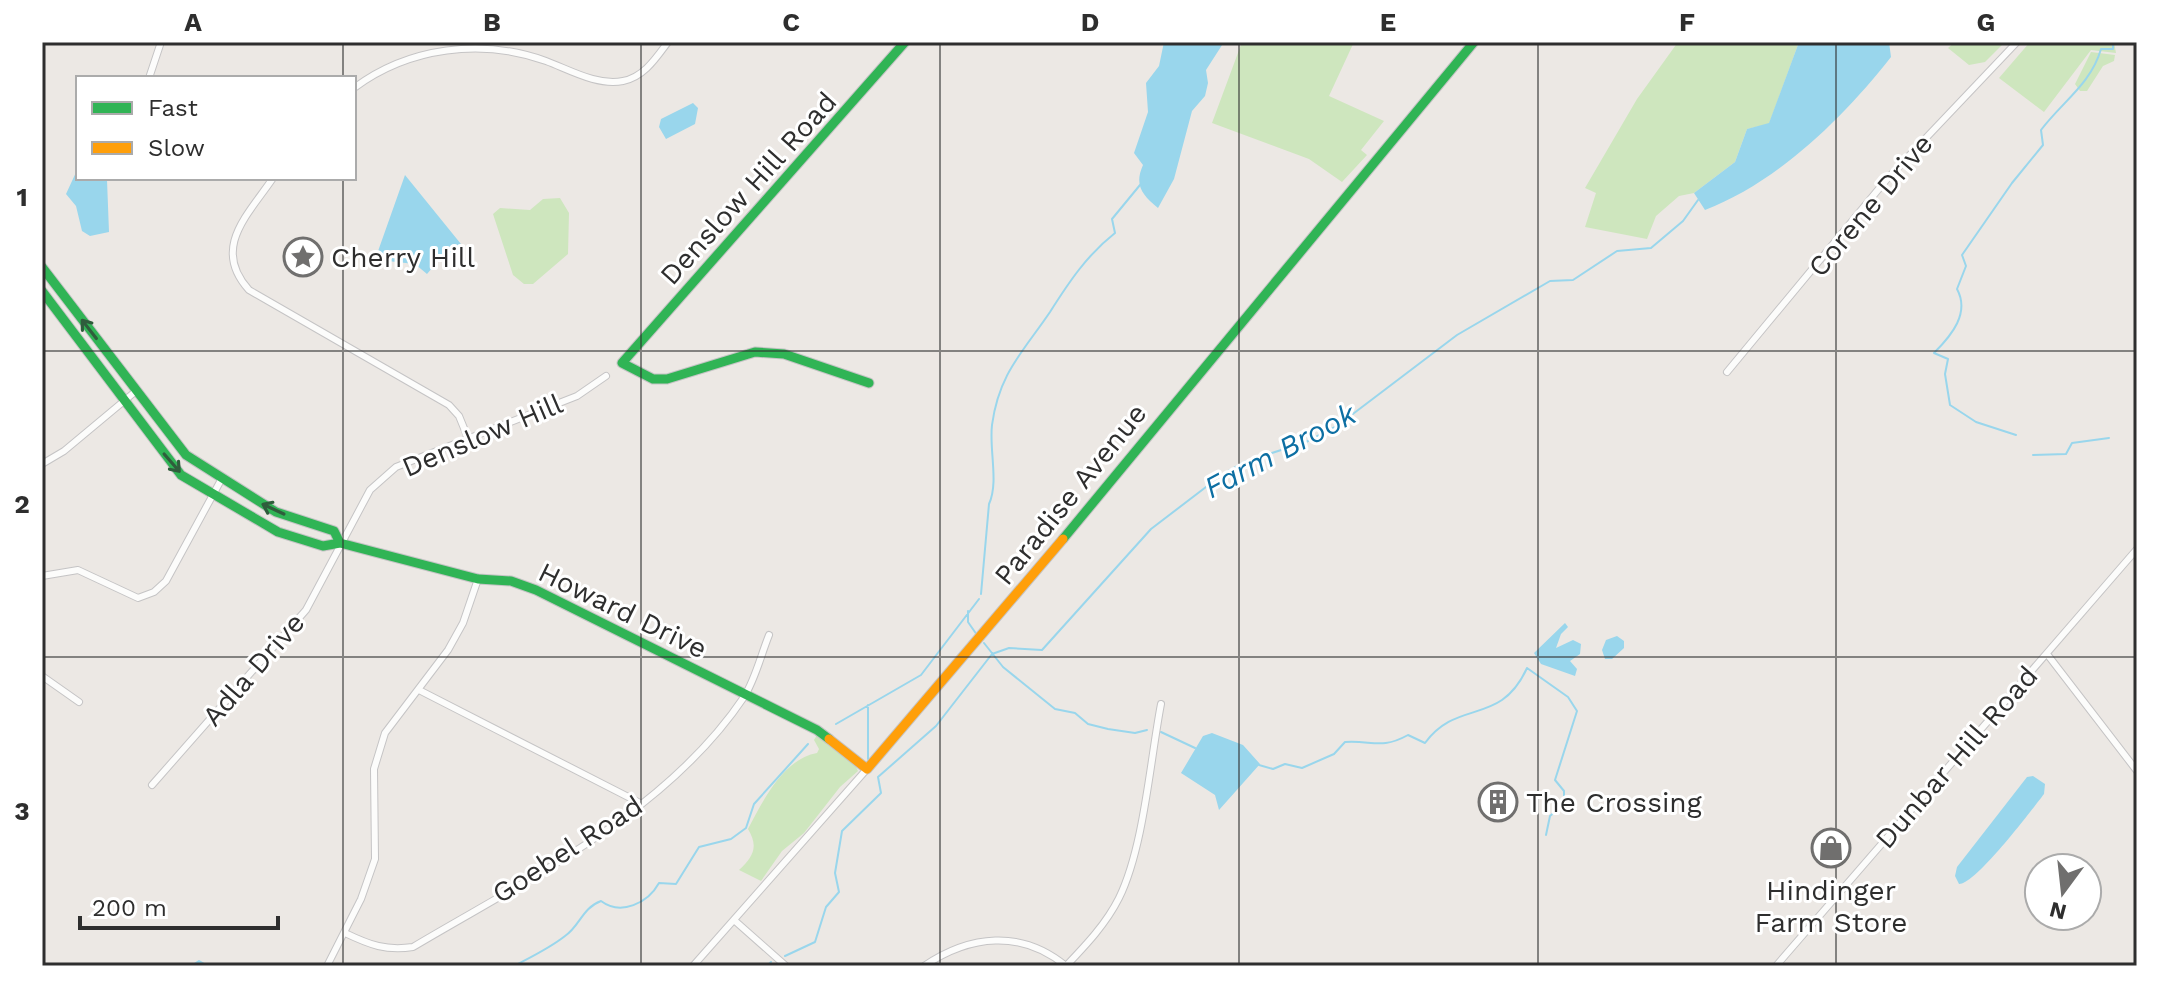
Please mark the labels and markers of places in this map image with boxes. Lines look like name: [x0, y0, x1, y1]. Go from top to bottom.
place icon: Cherry Hill: [282, 236, 324, 278]
place label: Cherry Hill: [331, 241, 475, 274]
building icon: The Crossing: [1477, 781, 1519, 823]
place label: The Crossing: [1526, 786, 1702, 819]
shop icon: Hindinger Farm Store: [1810, 827, 1852, 869]
place label: Hindinger Farm Store: [1755, 874, 1907, 939]

